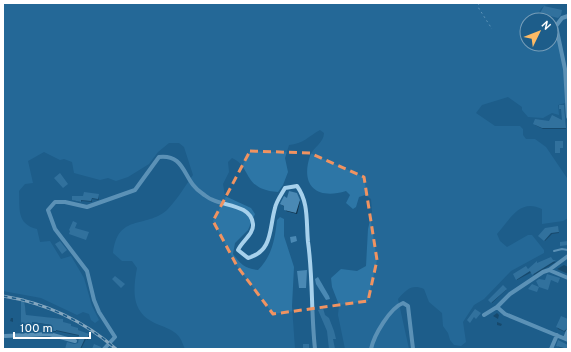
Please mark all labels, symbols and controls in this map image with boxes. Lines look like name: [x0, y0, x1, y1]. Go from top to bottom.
north arrow: [519, 12, 559, 52]
text: N: [538, 18, 553, 34]
scale bar: [14, 314, 90, 340]
text: 100 m: [20, 321, 53, 337]

